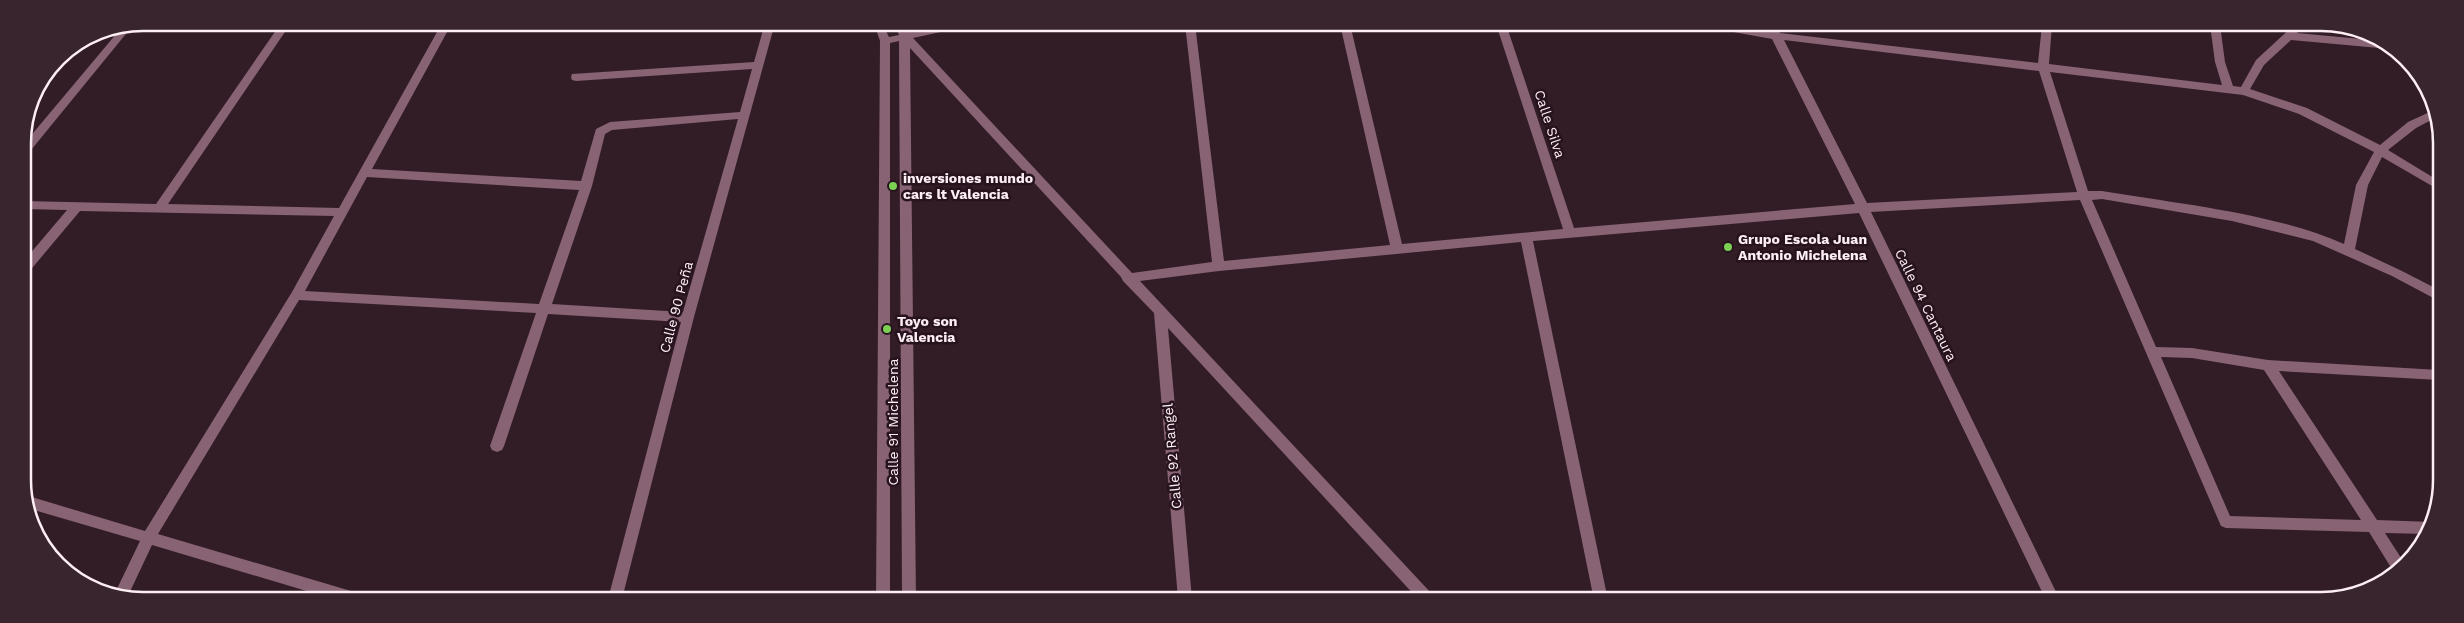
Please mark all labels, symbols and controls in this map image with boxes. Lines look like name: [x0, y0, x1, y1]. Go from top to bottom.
street label: Calle Silva: [1531, 88, 1569, 160]
place label: inversiones mundo cars lt Valencia: [903, 170, 1033, 202]
marker: inversiones mundo cars lt Valencia: [887, 180, 899, 192]
place label: Grupo Escola Juan Antonio Michelena: [1738, 231, 1868, 263]
marker: Grupo Escola Juan Antonio Michelena: [1722, 241, 1734, 253]
street label: Calle 94 Cantaura: [1892, 246, 1960, 364]
street label: Calle 90 Peña: [656, 259, 696, 355]
place label: Toyo son Valencia: [897, 313, 958, 345]
marker: Toyo son Valencia: [881, 323, 893, 335]
street label: Calle 91 Michelena: [885, 358, 901, 486]
street label: Calle 92 Rangel: [1159, 402, 1185, 510]

